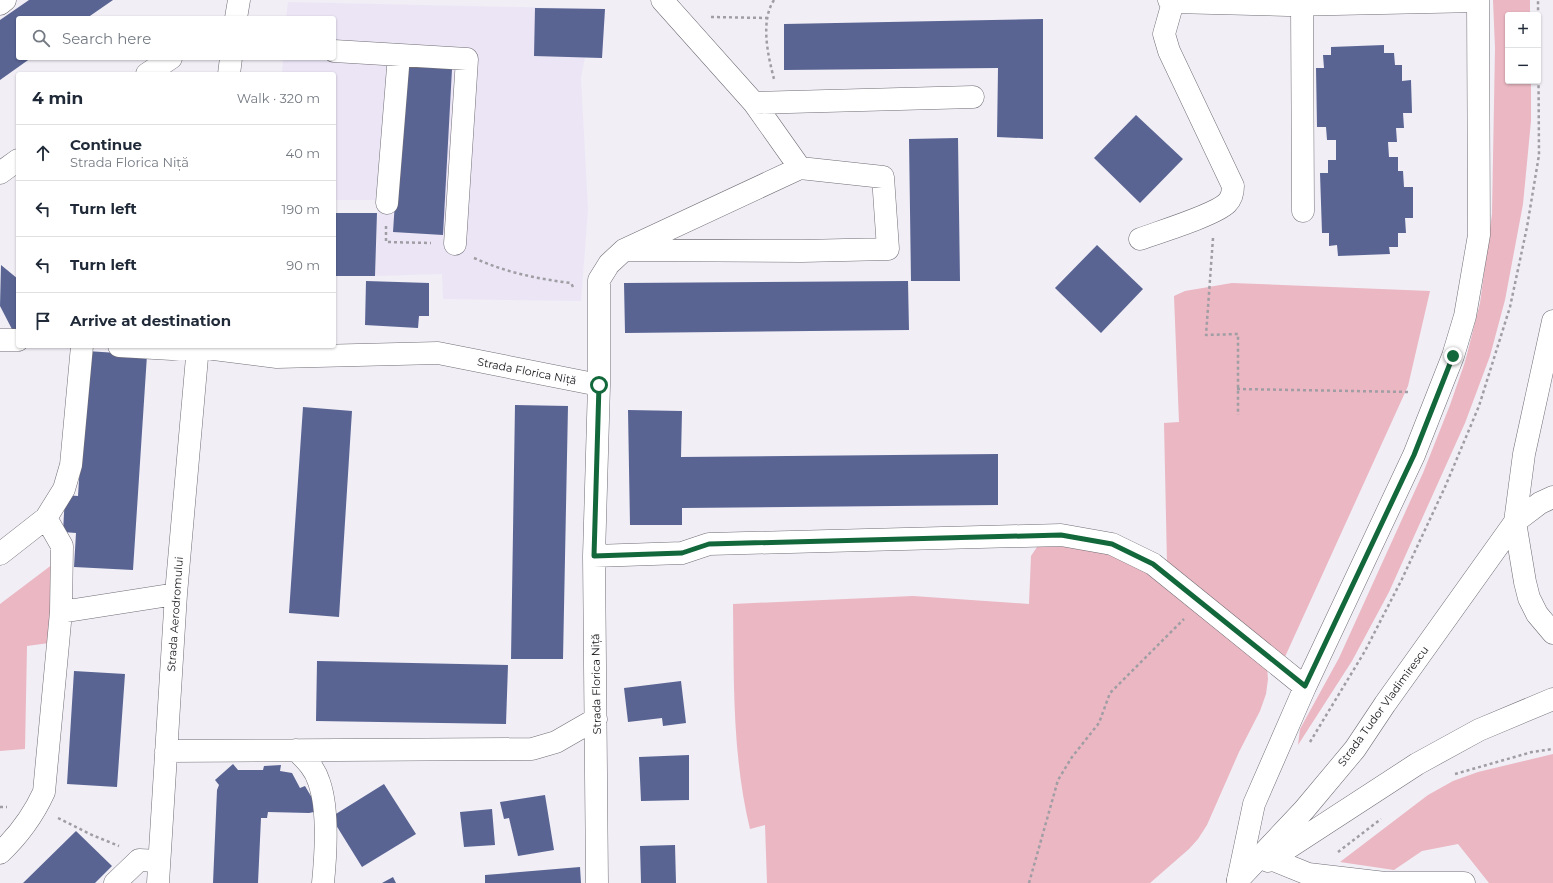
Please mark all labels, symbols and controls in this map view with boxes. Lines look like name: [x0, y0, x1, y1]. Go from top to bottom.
map controls: [1505, 12, 1541, 84]
button: +: [1505, 12, 1541, 48]
search box: [16, 16, 336, 60]
icon: search: [30, 27, 52, 49]
text: Search here: [62, 29, 151, 48]
button: −: [1505, 48, 1541, 84]
text: 4 min: [32, 88, 83, 108]
text: Walk · 320 m: [237, 90, 320, 106]
text: Continue: [70, 135, 142, 154]
icon: ahead: [32, 142, 54, 164]
text: 40 m: [286, 145, 320, 161]
text: Strada Florica Niță: [70, 154, 189, 170]
icon: left: [32, 198, 54, 220]
text: Turn left: [70, 199, 137, 218]
text: 190 m: [282, 201, 320, 217]
icon: left: [32, 254, 54, 276]
text: Turn left: [70, 255, 137, 274]
text: 90 m: [286, 257, 320, 273]
icon: arrive: [32, 310, 54, 332]
text: Arrive at destination: [70, 311, 231, 330]
route end: [1444, 347, 1462, 365]
street label: Strada Florica Niță: [476, 355, 578, 387]
route start: [590, 376, 608, 394]
street label: Strada Aerodromului: [164, 556, 186, 672]
street label: Strada Florica Niță: [588, 634, 604, 734]
street label: Strada Tudor Vladimirescu: [1335, 643, 1431, 769]

